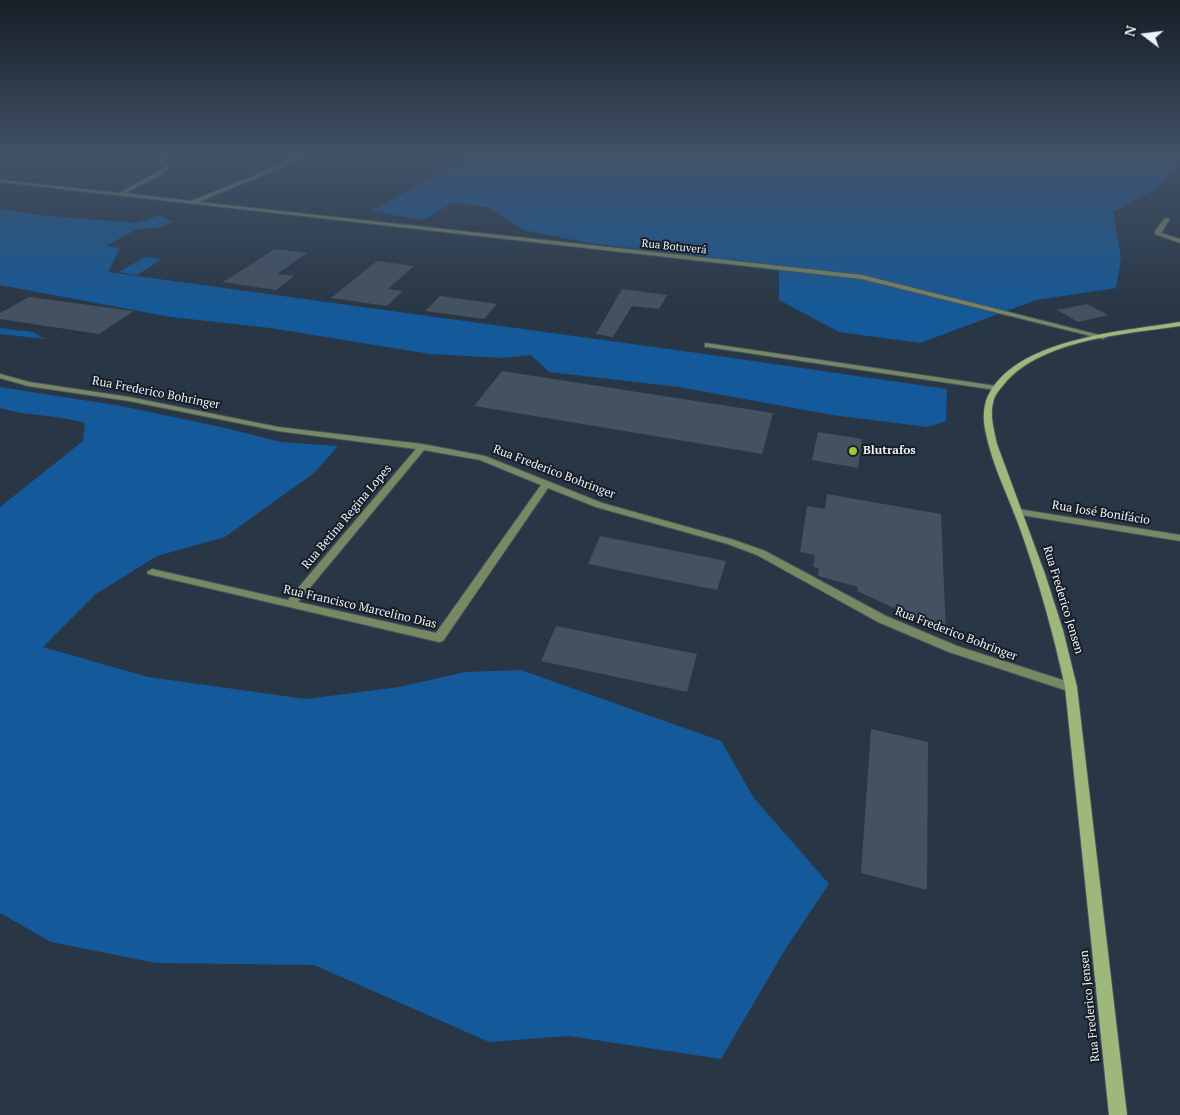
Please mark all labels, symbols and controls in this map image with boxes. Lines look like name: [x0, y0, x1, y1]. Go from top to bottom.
north arrow: [1120, 10, 1170, 60]
text: N: [1119, 23, 1141, 39]
street label: Rua Botuverá: [641, 237, 707, 257]
street label: Rua Frederico Bohringer: [91, 374, 221, 412]
street label: Rua Frederico Bohringer: [491, 442, 617, 502]
place label: Blutrafos: [863, 444, 916, 458]
marker: Blutrafos: [847, 445, 859, 457]
street label: Rua Betina Regina Lopes: [299, 462, 395, 572]
street label: Rua José Bonifácio: [1051, 498, 1151, 528]
street label: Rua Frederico Jensen: [1040, 544, 1086, 656]
street label: Rua Francisco Marcelino Dias: [282, 582, 438, 632]
street label: Rua Frederico Bohringer: [893, 604, 1019, 664]
street label: Rua Frederico Jensen: [1077, 949, 1103, 1063]

